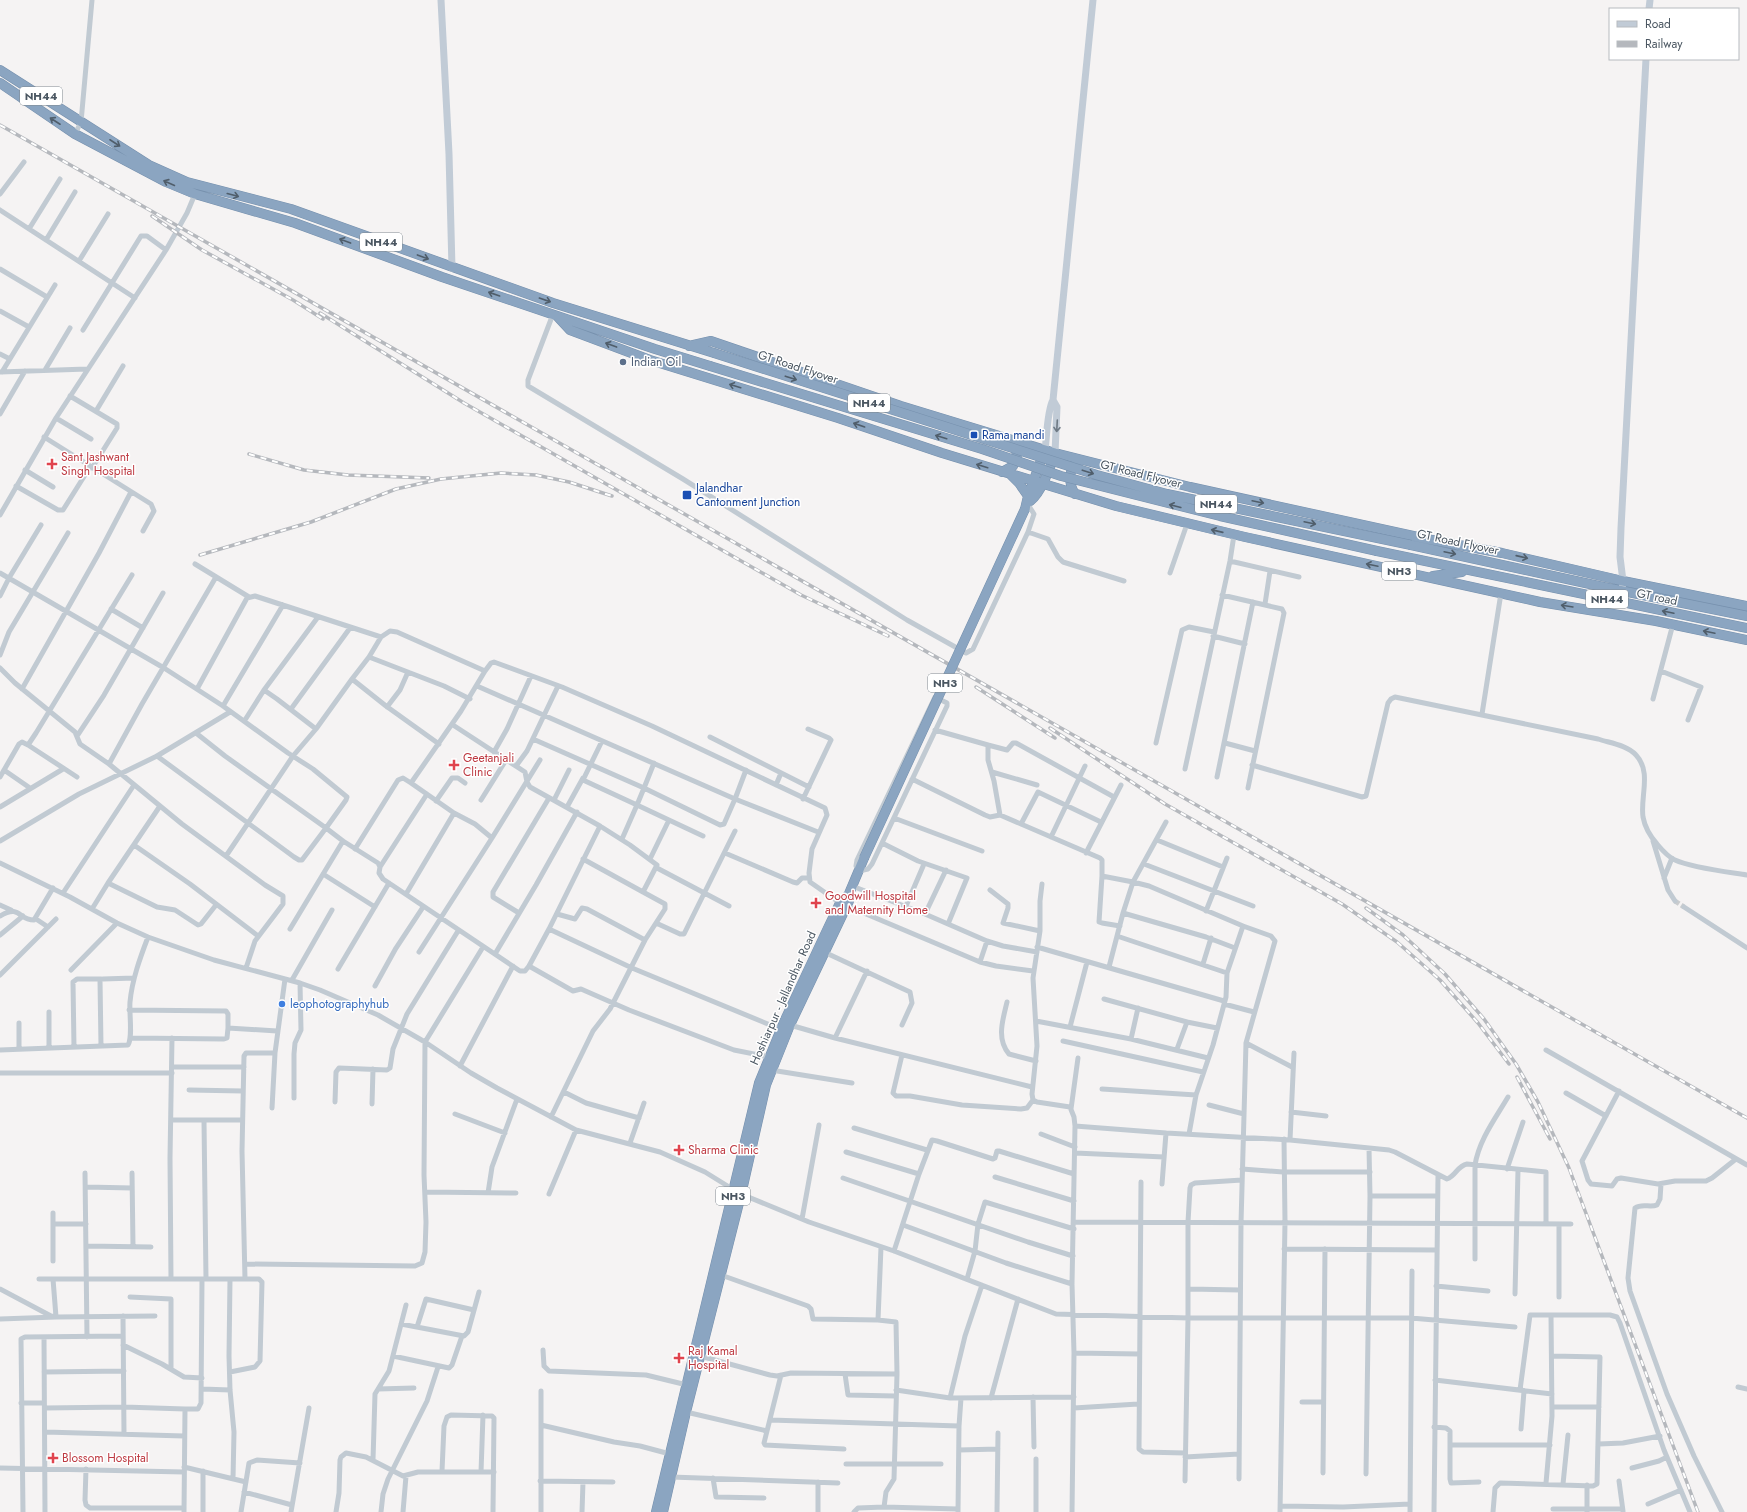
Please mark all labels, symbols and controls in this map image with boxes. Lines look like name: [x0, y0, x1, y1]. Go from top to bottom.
legend: [1609, 8, 1739, 60]
text: Road: [1645, 15, 1671, 33]
text: Railway: [1645, 35, 1683, 53]
road number: NH44: [20, 87, 62, 105]
one-way arrow: [49, 116, 61, 124]
one-way arrow: [109, 139, 121, 147]
one-way arrow: [163, 179, 175, 186]
one-way arrow: [226, 192, 239, 199]
road number: NH44: [360, 233, 402, 251]
one-way arrow: [340, 237, 352, 245]
one-way arrow: [416, 253, 428, 261]
one-way arrow: [488, 290, 501, 297]
one-way arrow: [539, 297, 552, 304]
one-way arrow: [606, 341, 618, 349]
street label: GT Road Flyover: [756, 346, 841, 389]
place label: Indian Oil: [631, 353, 681, 371]
marker: Indian Oil: [618, 357, 628, 367]
one-way arrow: [784, 375, 797, 382]
one-way arrow: [728, 382, 741, 389]
road number: NH44: [848, 394, 890, 412]
one-way arrow: [1054, 419, 1061, 432]
one-way arrow: [853, 420, 865, 428]
place label: Rama mandi: [982, 426, 1045, 444]
marker: Rama mandi: [969, 430, 979, 440]
one-way arrow: [935, 433, 948, 440]
place label: Sant Jashwant Singh Hospital: [61, 448, 135, 480]
street label: GT Road Flyover: [1098, 455, 1184, 493]
marker: Sant Jashwant Singh Hospital: [46, 458, 58, 470]
one-way arrow: [976, 462, 989, 469]
one-way arrow: [1081, 469, 1094, 476]
place label: Jalandhar Cantonment Junction: [694, 479, 800, 511]
marker: Jalandhar Cantonment Junction: [681, 489, 693, 501]
road number: NH44: [1195, 495, 1237, 513]
one-way arrow: [1251, 498, 1264, 506]
one-way arrow: [1169, 501, 1182, 509]
one-way arrow: [1303, 520, 1316, 528]
street label: GT Road Flyover: [1415, 525, 1501, 560]
one-way arrow: [1211, 526, 1224, 534]
one-way arrow: [1443, 549, 1456, 557]
one-way arrow: [1515, 554, 1528, 562]
one-way arrow: [1365, 560, 1378, 568]
road number: NH3: [1382, 562, 1416, 580]
street label: GT road: [1635, 584, 1679, 610]
road number: NH44: [1586, 590, 1628, 608]
one-way arrow: [1561, 602, 1574, 610]
one-way arrow: [1662, 607, 1675, 615]
one-way arrow: [1703, 627, 1716, 635]
road number: NH3: [928, 674, 962, 692]
place label: Geetanjali Clinic: [463, 749, 514, 781]
marker: Geetanjali Clinic: [448, 759, 460, 771]
place label: Goodwill Hospital and Maternity Home: [825, 887, 928, 919]
marker: Goodwill Hospital and Maternity Home: [810, 897, 822, 909]
street label: Hoshiarpur - Jallandhar Road: [745, 928, 821, 1068]
place label: leophotographyhub: [290, 995, 389, 1013]
marker: leophotographyhub: [277, 999, 287, 1009]
place label: Sharma Clinic: [688, 1141, 759, 1159]
marker: Sharma Clinic: [673, 1144, 685, 1156]
road number: NH3: [716, 1187, 750, 1205]
place label: Raj Kamal Hospital: [688, 1342, 738, 1374]
marker: Raj Kamal Hospital: [673, 1352, 685, 1364]
place label: Blossom Hospital: [62, 1449, 149, 1467]
marker: Blossom Hospital: [47, 1452, 59, 1464]

